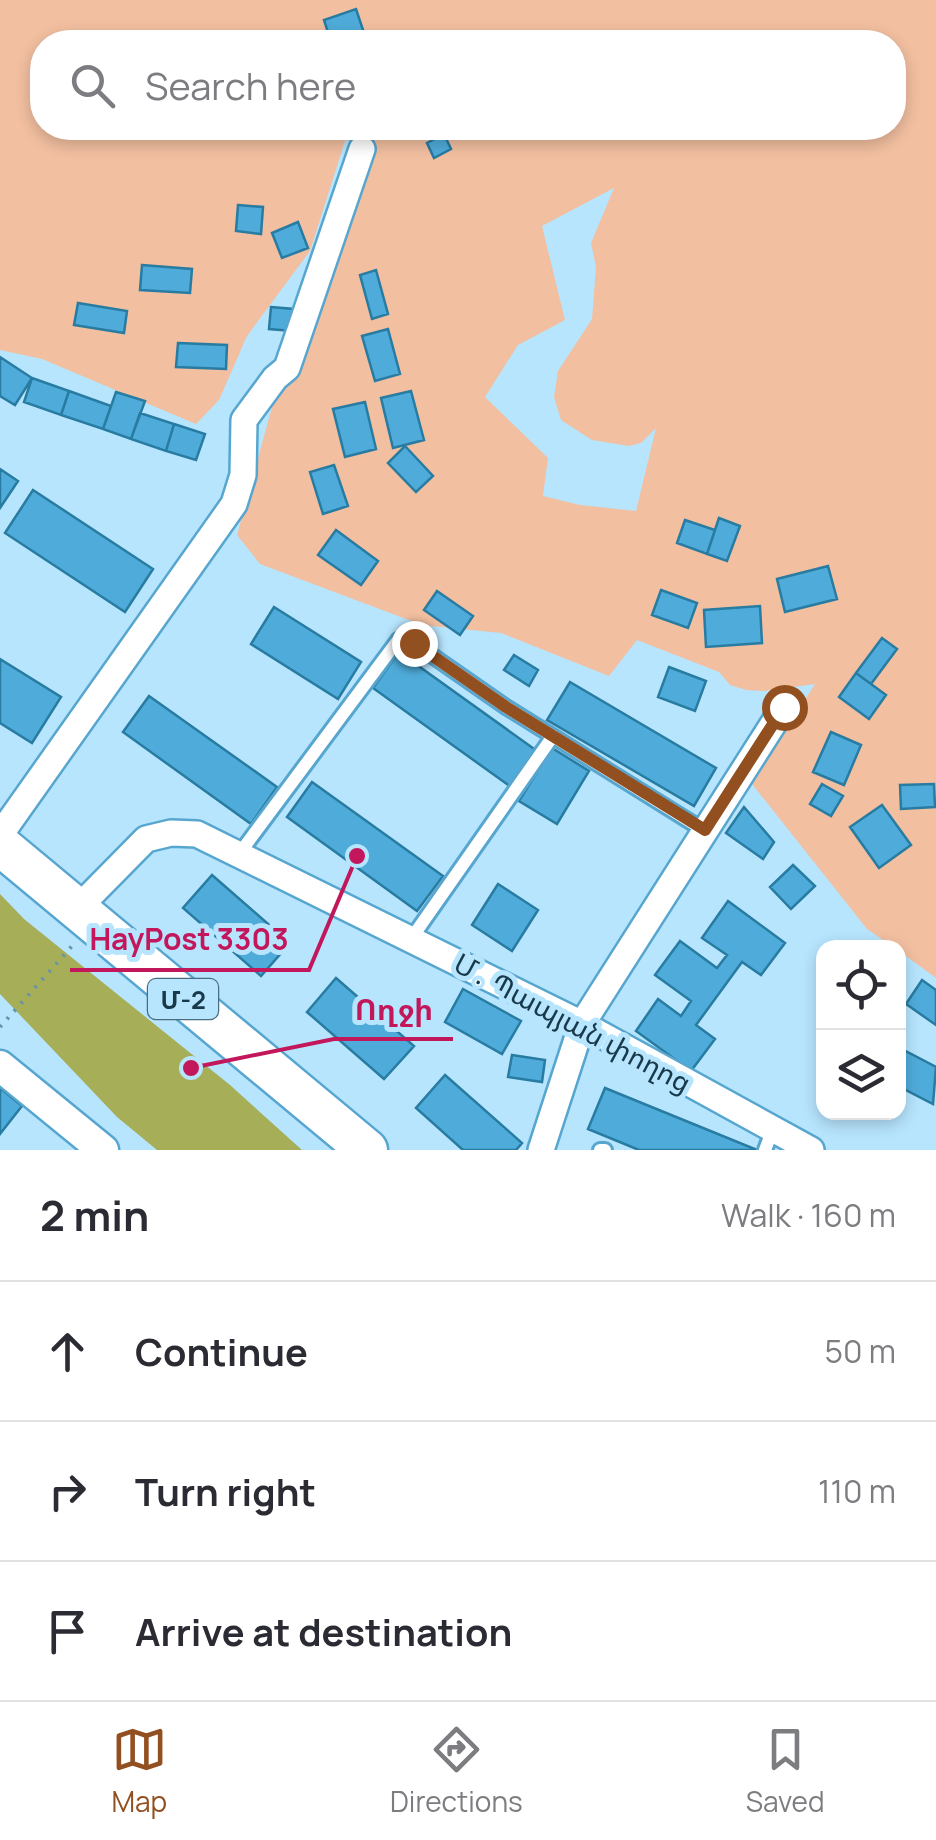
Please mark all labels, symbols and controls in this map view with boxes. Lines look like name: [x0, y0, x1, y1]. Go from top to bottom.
search box: [30, 30, 906, 140]
icon: search: [65, 58, 120, 113]
text: Search here: [145, 59, 356, 111]
route end: [392, 621, 438, 667]
route start: [762, 685, 808, 731]
callout: HayPost 3303: [70, 910, 309, 970]
text: HayPost 3303: [89, 918, 289, 959]
map controls: [816, 940, 906, 1120]
button: locate: [816, 940, 906, 1030]
street label: Մ․ Պապյան փողոց: [448, 943, 698, 1101]
road number: Մ-2: [148, 979, 218, 1019]
callout: Ողջի: [334, 979, 453, 1039]
text: Ողջի: [355, 988, 433, 1029]
button: layers: [816, 1030, 906, 1120]
text: 2 min: [40, 1186, 149, 1244]
text: Walk · 160 m: [721, 1193, 896, 1237]
icon: ahead: [40, 1324, 95, 1379]
text: Continue: [135, 1325, 308, 1377]
text: 50 m: [824, 1329, 896, 1373]
icon: right: [40, 1464, 95, 1519]
text: Turn right: [135, 1465, 316, 1517]
text: 110 m: [818, 1469, 896, 1513]
icon: arrive: [40, 1604, 95, 1659]
text: Arrive at destination: [135, 1605, 512, 1657]
tab: Map: [111, 1722, 167, 1820]
tab: Directions: [390, 1722, 523, 1820]
tab: Saved: [746, 1722, 825, 1820]

